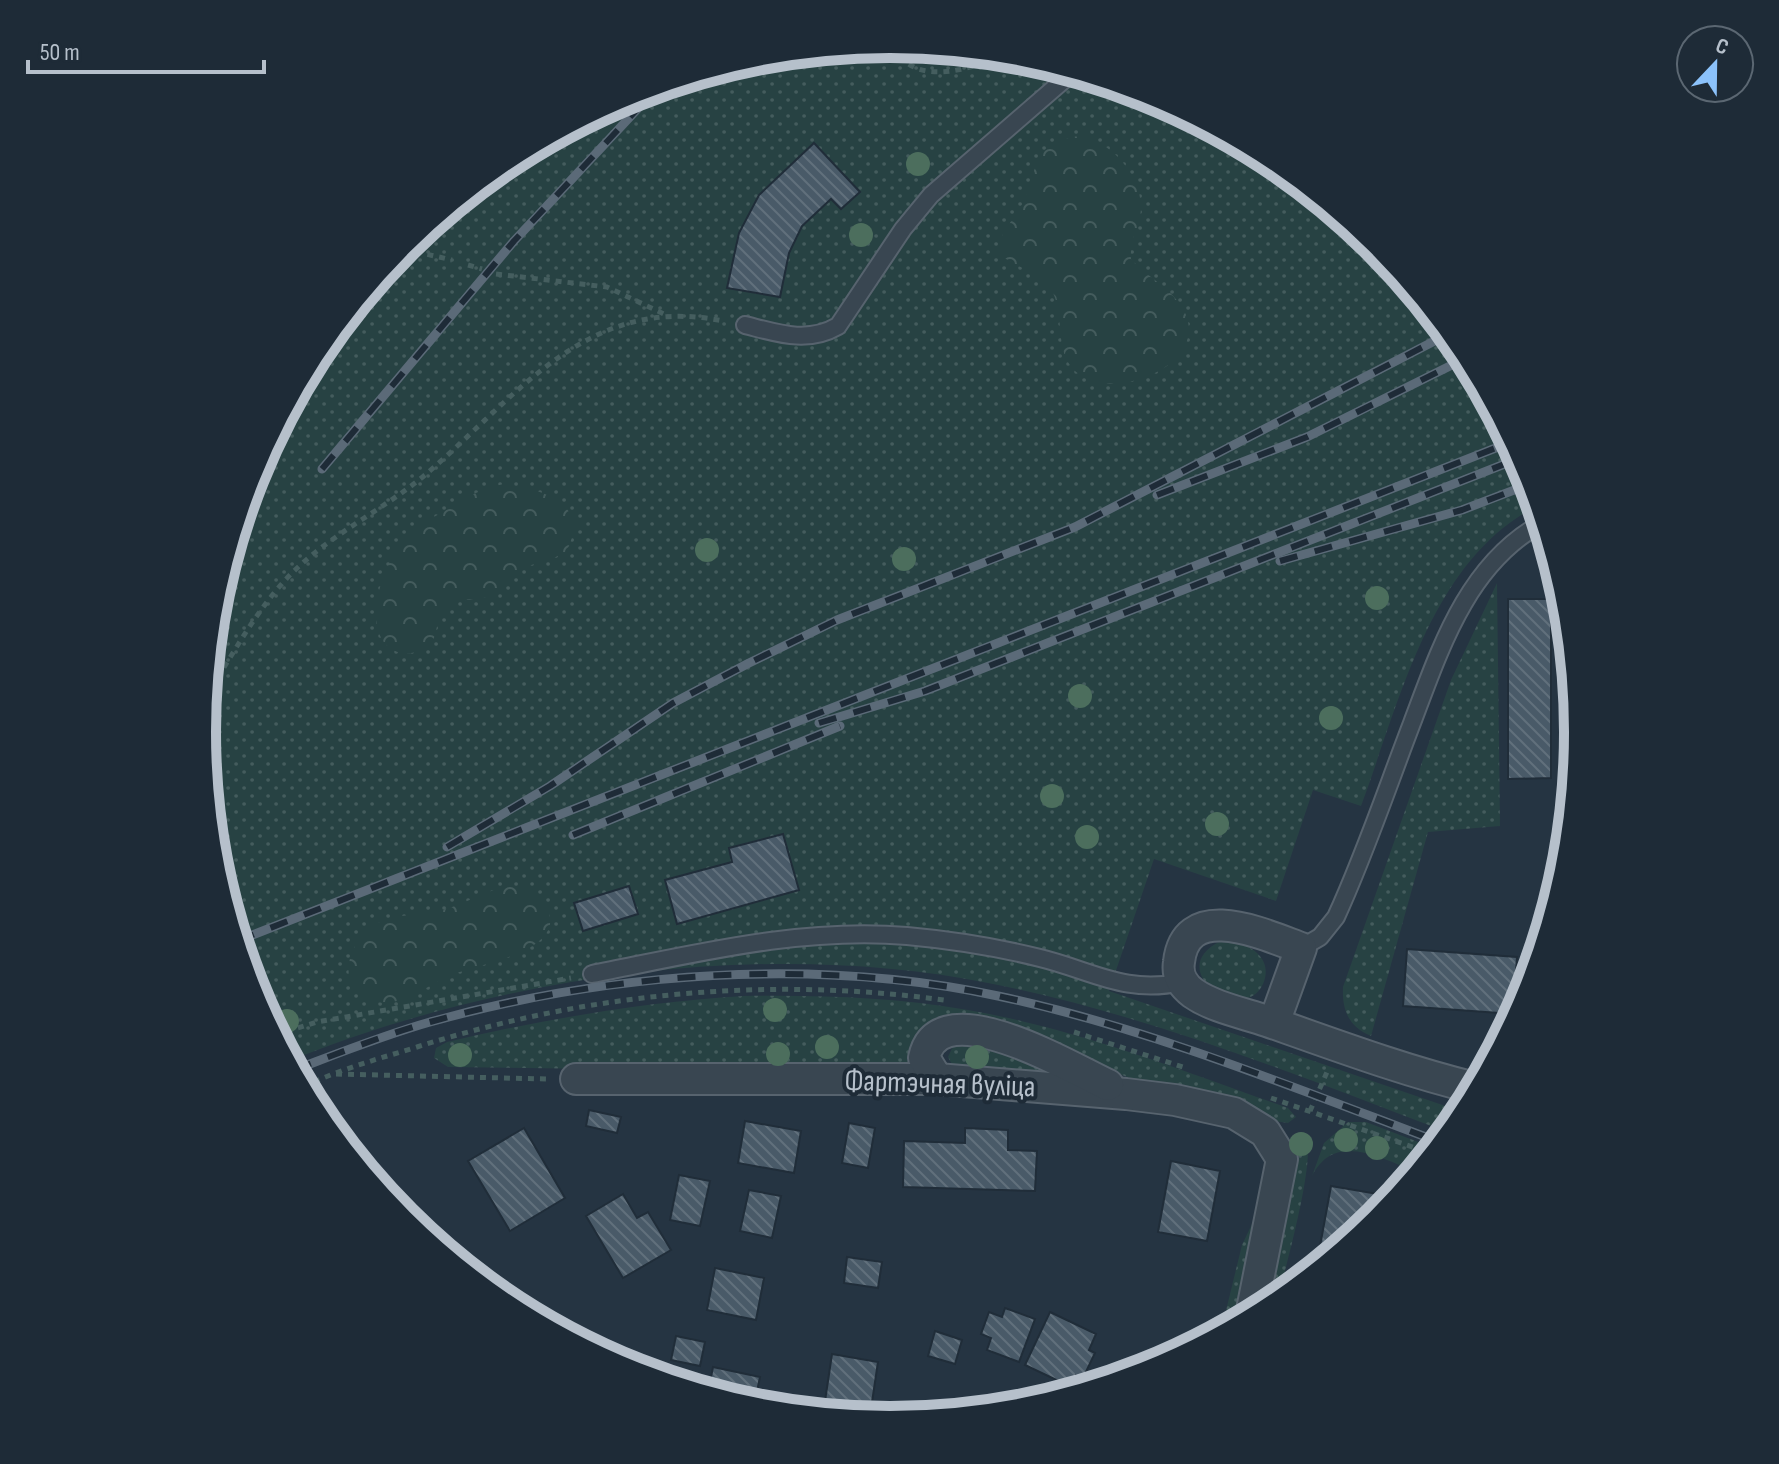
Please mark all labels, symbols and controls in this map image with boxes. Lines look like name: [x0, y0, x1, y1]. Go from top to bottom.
scale bar: [28, 24, 264, 74]
north arrow: [1675, 24, 1755, 104]
text: С: [1712, 32, 1732, 61]
text: 50 m: [40, 38, 80, 67]
street label: Фартэчная вуліца: [844, 1063, 1036, 1105]

